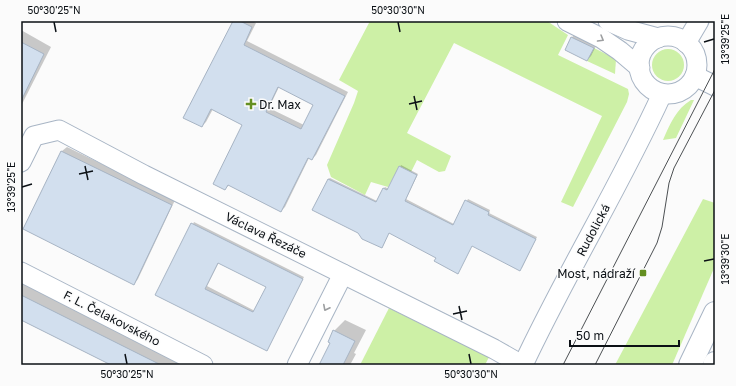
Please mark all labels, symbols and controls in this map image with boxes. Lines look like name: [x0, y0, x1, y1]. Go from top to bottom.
text: 50°30'25"N: [27, 4, 81, 16]
text: 50°30'30"N: [371, 4, 425, 16]
text: 13°39'25"E: [719, 14, 731, 64]
one-way arrow: [597, 35, 604, 42]
place label: Dr. Max: [259, 97, 301, 112]
marker: Dr. Max: [246, 99, 256, 109]
text: 13°39'25"E: [5, 162, 17, 212]
street label: Rudolická: [573, 201, 613, 259]
street label: Václava Řezáče: [223, 209, 309, 261]
text: 13°39'30"E: [719, 234, 731, 284]
place label: Most, nádraží: [557, 266, 636, 281]
marker: Most, nádraží: [638, 268, 648, 278]
street label: F. L. Čelakovského: [61, 287, 163, 349]
one-way arrow: [323, 304, 331, 312]
scale bar: [570, 322, 679, 348]
text: 50 m: [576, 328, 604, 343]
text: 50°30'25"N: [100, 368, 154, 380]
text: 50°30'30"N: [444, 368, 498, 380]

